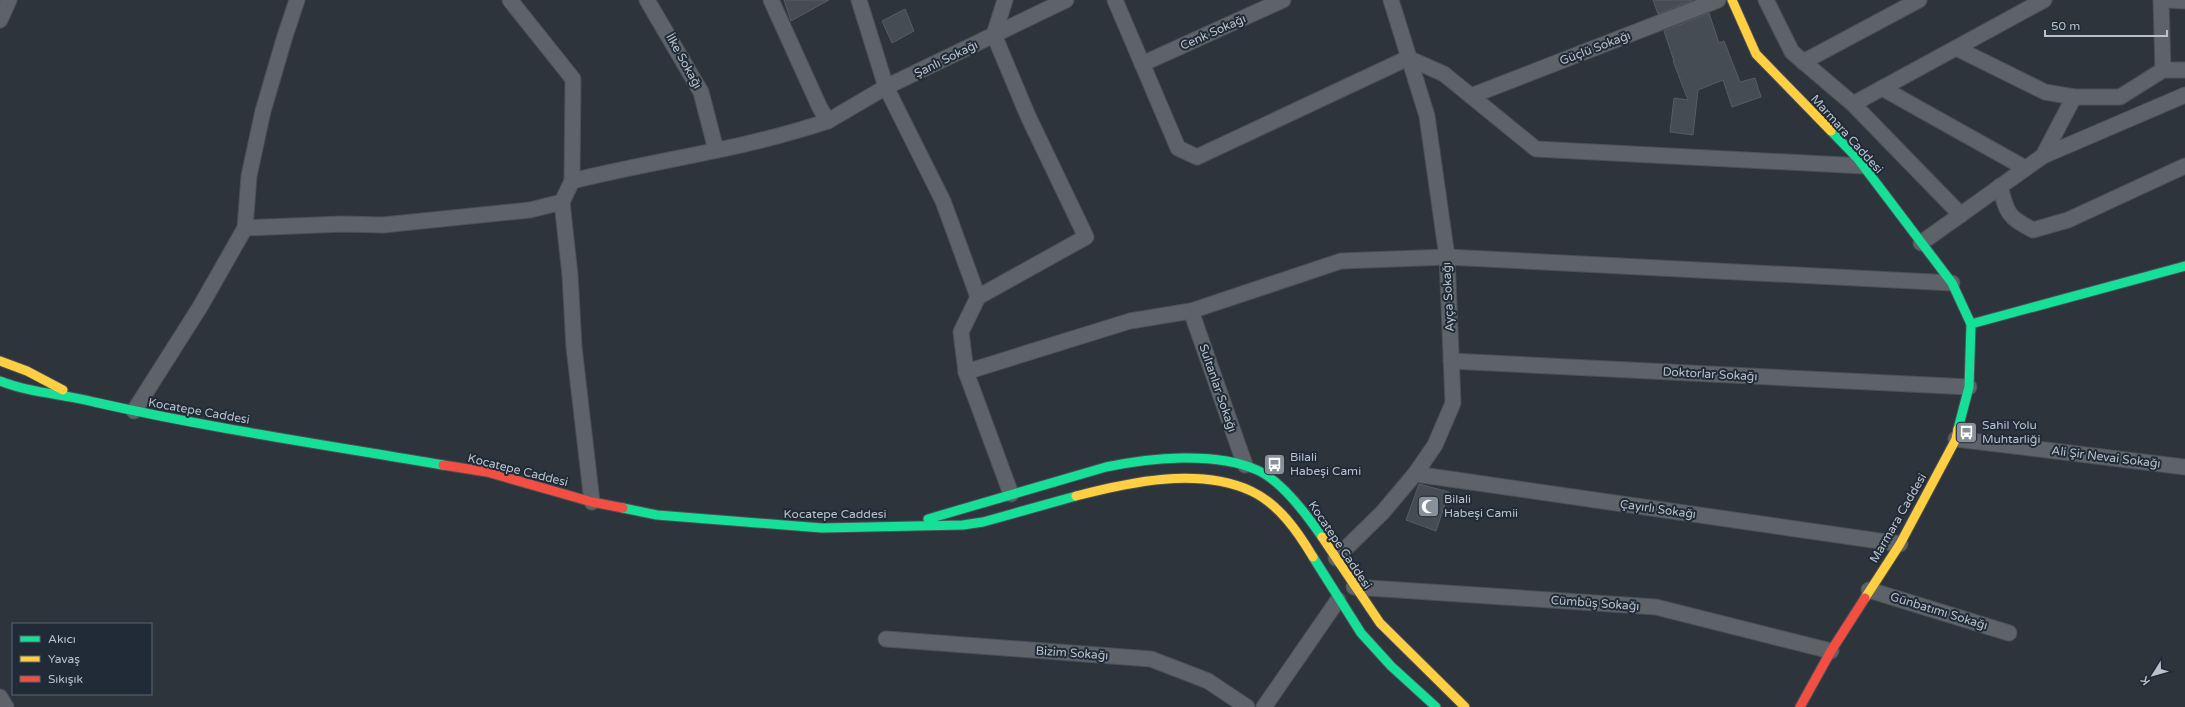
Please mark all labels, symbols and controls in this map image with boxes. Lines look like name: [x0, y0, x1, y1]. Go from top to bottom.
street label: Cenk Sokağı: [1178, 11, 1248, 53]
scale bar: [2045, 12, 2167, 38]
text: 50 m: [2051, 19, 2080, 33]
street label: Güçlü Sokağı: [1558, 28, 1632, 68]
street label: İlke Sokağı: [663, 31, 705, 91]
street label: Şanlı Sokağı: [912, 38, 980, 80]
street label: Marmara Caddesi: [1808, 92, 1886, 176]
street label: Ayça Sokağı: [1439, 262, 1457, 332]
street label: Sultanlar Sokağı: [1196, 342, 1240, 434]
street label: Doktorlar Sokağı: [1662, 365, 1758, 383]
street label: Kocatepe Caddesi: [147, 395, 251, 427]
place label: Sahil Yolu Muhtarliği: [1982, 418, 2040, 446]
bus stop icon: Sahil Yolu Muhtarliği: [1954, 419, 1980, 445]
street label: Ali Şir Nevai Sokağı: [2051, 443, 2161, 471]
place label: Bilali Habeşi Cami: [1290, 450, 1361, 478]
street label: Kocatepe Caddesi: [466, 451, 570, 489]
bus stop icon: Bilali Habeşi Cami: [1262, 451, 1288, 477]
street label: Marmara Caddesi: [1867, 471, 1929, 565]
place label: Bilali Habeşi Camii: [1444, 492, 1518, 520]
mosque icon: Bilali Habeşi Camii: [1415, 493, 1441, 519]
street label: Çayırlı Sokağı: [1619, 497, 1697, 521]
street label: Kocatepe Caddesi: [1305, 498, 1375, 592]
street label: Kocatepe Caddesi: [784, 507, 886, 521]
street label: Günbatımı Sokağı: [1889, 590, 1989, 632]
street label: Cümbüş Sokağı: [1550, 593, 1640, 613]
legend: [12, 623, 152, 695]
text: Akıcı: [48, 632, 76, 646]
street label: Bizim Sokağı: [1035, 643, 1109, 663]
text: Yavaş: [48, 652, 80, 666]
north arrow: [2133, 655, 2173, 695]
text: Sıkışık: [48, 672, 84, 686]
text: K: [2138, 673, 2153, 688]

